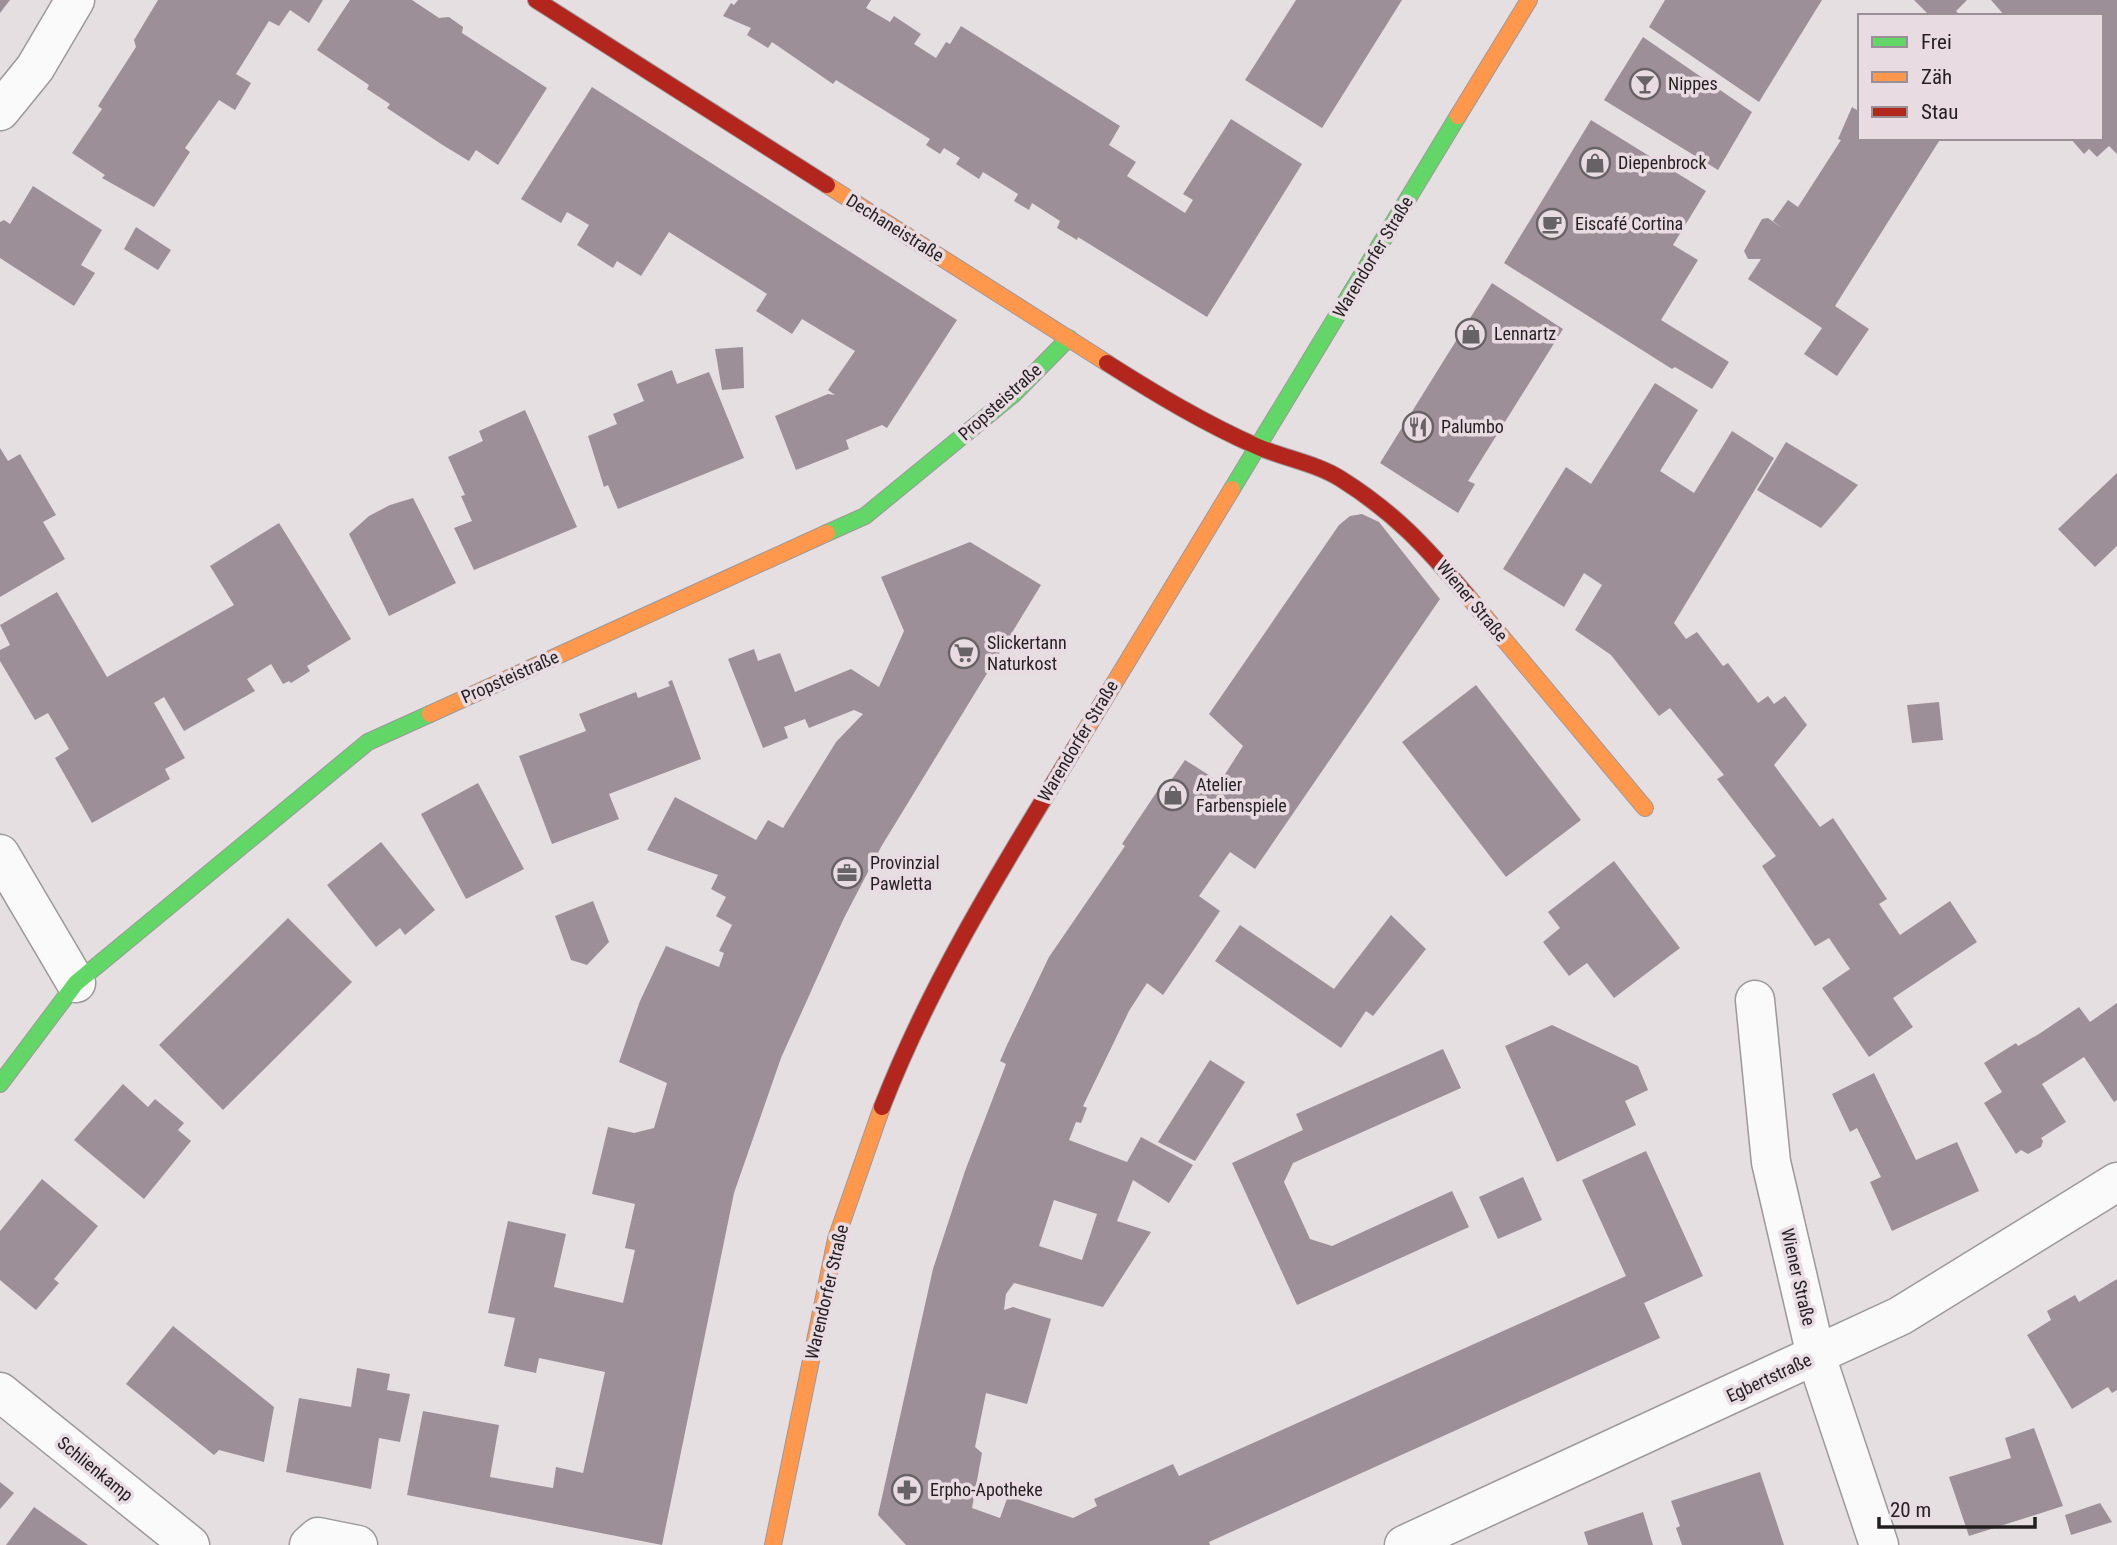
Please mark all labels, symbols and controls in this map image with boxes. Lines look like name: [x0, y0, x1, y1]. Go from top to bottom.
legend: [1858, 14, 2103, 140]
text: Frei: [1921, 30, 1952, 54]
text: Zäh: [1921, 65, 1952, 89]
bar icon: Nippes: [1628, 67, 1662, 101]
place label: Nippes: [1668, 73, 1718, 94]
text: Stau: [1921, 100, 1958, 124]
shop icon: Diepenbrock: [1578, 146, 1612, 180]
place label: Diepenbrock: [1618, 152, 1707, 173]
street label: Dechaneistraße: [843, 189, 948, 266]
street label: Warendorfer Straße: [1328, 192, 1417, 321]
cafe icon: Eiscafé Cortina: [1535, 207, 1569, 241]
place label: Eiscafé Cortina: [1575, 213, 1683, 234]
shop icon: Lennartz: [1454, 317, 1488, 351]
place label: Lennartz: [1494, 323, 1556, 344]
street label: Propsteistraße: [954, 359, 1045, 444]
restaurant icon: Palumbo: [1401, 410, 1435, 444]
place label: Palumbo: [1441, 416, 1504, 437]
street label: Wiener Straße: [1432, 556, 1512, 645]
place label: Slickertann Naturkost: [987, 632, 1067, 674]
supermarket icon: Slickertann Naturkost: [947, 636, 981, 670]
street label: Propsteistraße: [458, 646, 562, 707]
street label: Warendorfer Straße: [1033, 676, 1122, 805]
place label: Atelier Farbenspiele: [1196, 774, 1287, 816]
shop icon: Atelier Farbenspiele: [1156, 778, 1190, 812]
place label: Provinzial Pawletta: [870, 852, 940, 894]
office icon: Provinzial Pawletta: [830, 856, 864, 890]
street label: Warendorfer Straße: [801, 1222, 852, 1361]
street label: Wiener Straße: [1777, 1226, 1820, 1328]
street label: Egbertstraße: [1723, 1349, 1815, 1406]
street label: Schlienkamp: [53, 1432, 137, 1505]
pharmacy icon: Erpho-Apotheke: [890, 1473, 924, 1507]
place label: Erpho-Apotheke: [930, 1479, 1043, 1500]
scale bar: [1879, 1486, 2035, 1530]
text: 20 m: [1890, 1498, 1931, 1522]

